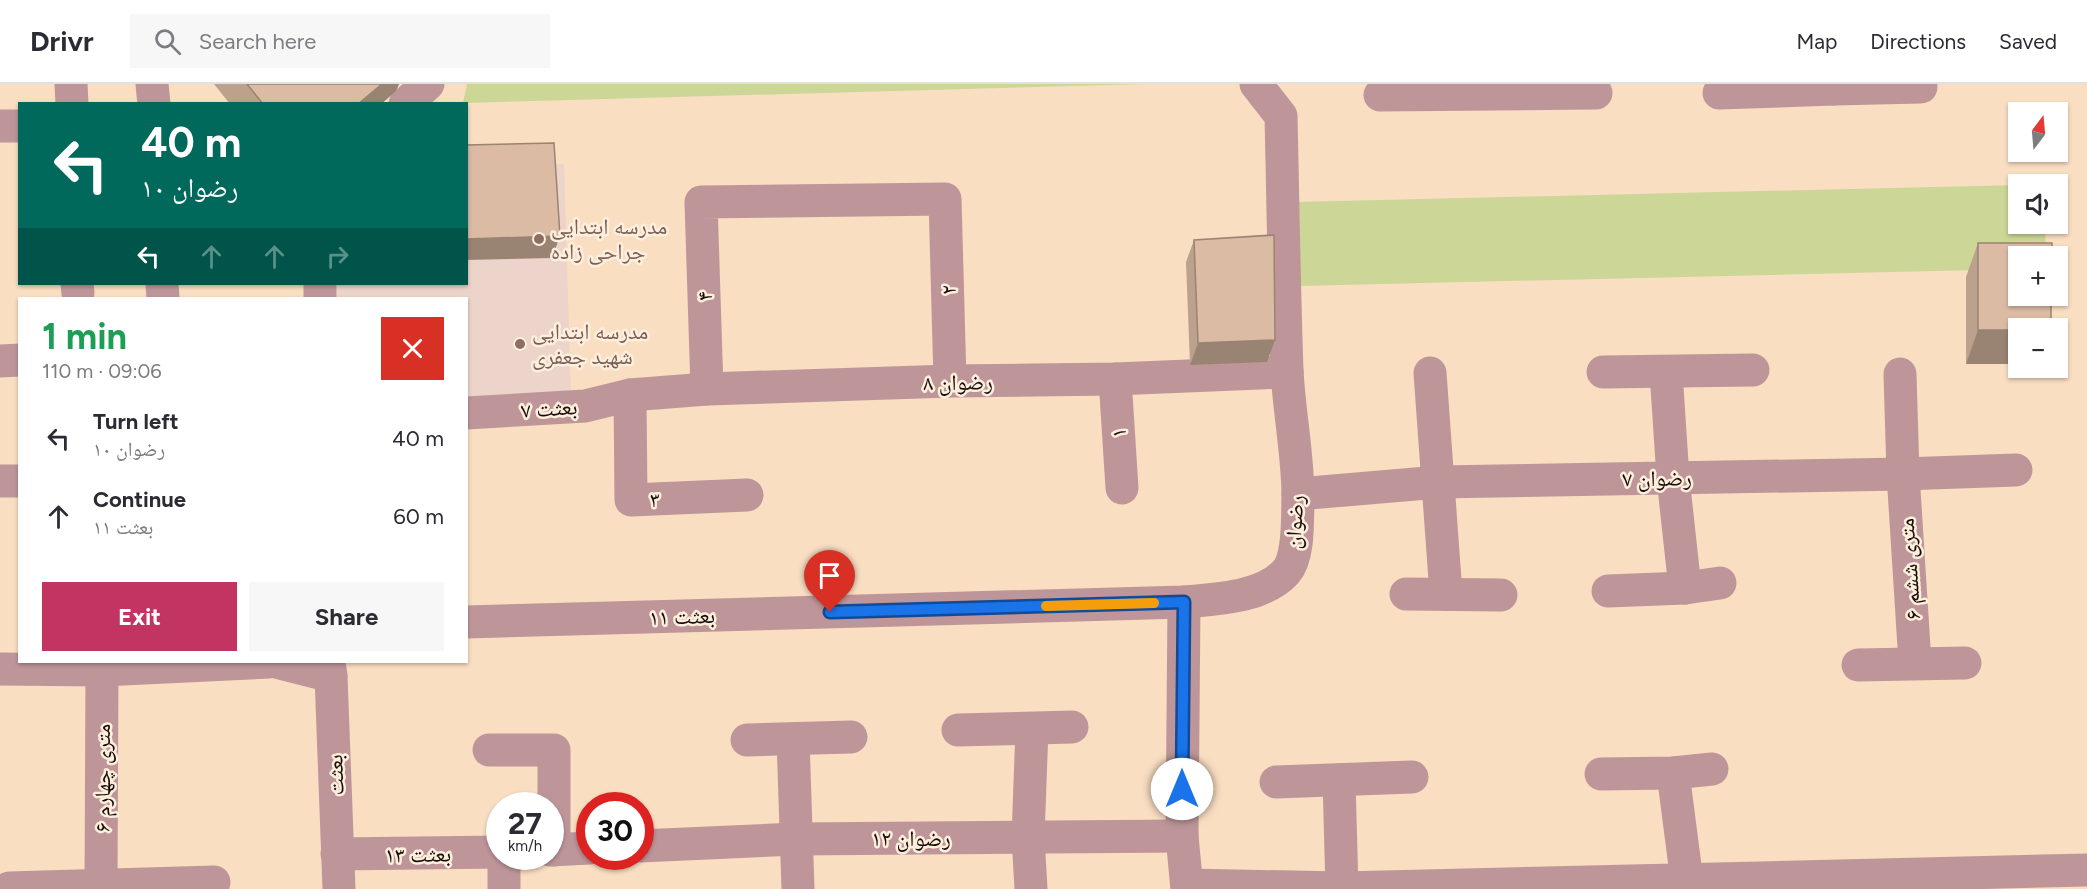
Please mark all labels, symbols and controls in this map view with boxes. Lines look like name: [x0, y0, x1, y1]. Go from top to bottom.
search box: [130, 14, 550, 68]
text: Drivr: [30, 24, 94, 58]
icon: search: [151, 25, 184, 58]
text: Search here: [199, 28, 316, 55]
text: Map: [1796, 29, 1837, 54]
text: Directions: [1870, 29, 1966, 54]
text: Saved: [1999, 29, 2057, 54]
north arrow: [2008, 102, 2068, 162]
map controls: [2008, 102, 2068, 378]
text: 40 m: [141, 117, 241, 168]
icon: left: [42, 126, 120, 204]
text: رضوان ۱۰: [141, 171, 238, 204]
button: sound: [2008, 174, 2068, 234]
place label: مدرسه ابتدایی جراحی زاده: [551, 213, 667, 265]
marker: مدرسه ابتدایی جراحی زاده: [532, 232, 546, 246]
icon: left: [132, 240, 165, 273]
icon: ahead: [195, 240, 228, 273]
icon: ahead: [258, 240, 291, 273]
icon: right: [321, 240, 354, 273]
button: +: [2008, 246, 2068, 306]
street label: ۲: [935, 285, 962, 295]
street label: ۴: [691, 290, 718, 301]
text: 1 min: [42, 315, 127, 358]
button: close: [381, 317, 444, 380]
place label: مدرسه ابتدایی شهید جعفری: [532, 318, 648, 370]
button: −: [2008, 318, 2068, 378]
marker: مدرسه ابتدایی شهید جعفری: [513, 337, 527, 351]
text: 110 m · 09:06: [42, 359, 162, 383]
street label: رضوان ۸: [923, 368, 993, 397]
street label: بعثت ۷: [520, 393, 578, 424]
text: Turn left: [93, 408, 179, 435]
icon: left: [42, 422, 75, 455]
text: 40 m: [392, 425, 444, 452]
street label: ۱: [1105, 427, 1132, 439]
text: رضوان ۱۰: [93, 437, 165, 461]
street label: رضوان ۷: [1622, 464, 1692, 493]
text: Continue: [93, 486, 186, 513]
street label: ۳: [650, 486, 661, 513]
street label: رضوان: [1279, 494, 1310, 550]
icon: ahead: [42, 500, 75, 533]
text: 60 m: [393, 503, 444, 530]
text: بعثت ۱۱: [93, 515, 153, 539]
street label: ۶ متری ششم: [1892, 517, 1928, 621]
pin: [804, 550, 855, 612]
icon: arrive: [813, 559, 846, 592]
button: Exit: [42, 582, 237, 651]
button: Share: [249, 582, 444, 651]
street label: بعثت ۱۱: [648, 602, 716, 631]
street label: ۶ متری چهارم: [89, 724, 117, 832]
street label: بعثت: [321, 754, 350, 796]
position arrow: [1150, 757, 1214, 821]
speed limit sign: 30: [576, 792, 654, 870]
text: 27: [508, 805, 542, 842]
street label: رضوان ۱۲: [871, 825, 951, 852]
text: km/h: [508, 837, 542, 855]
street label: بعثت ۱۳: [385, 840, 451, 869]

